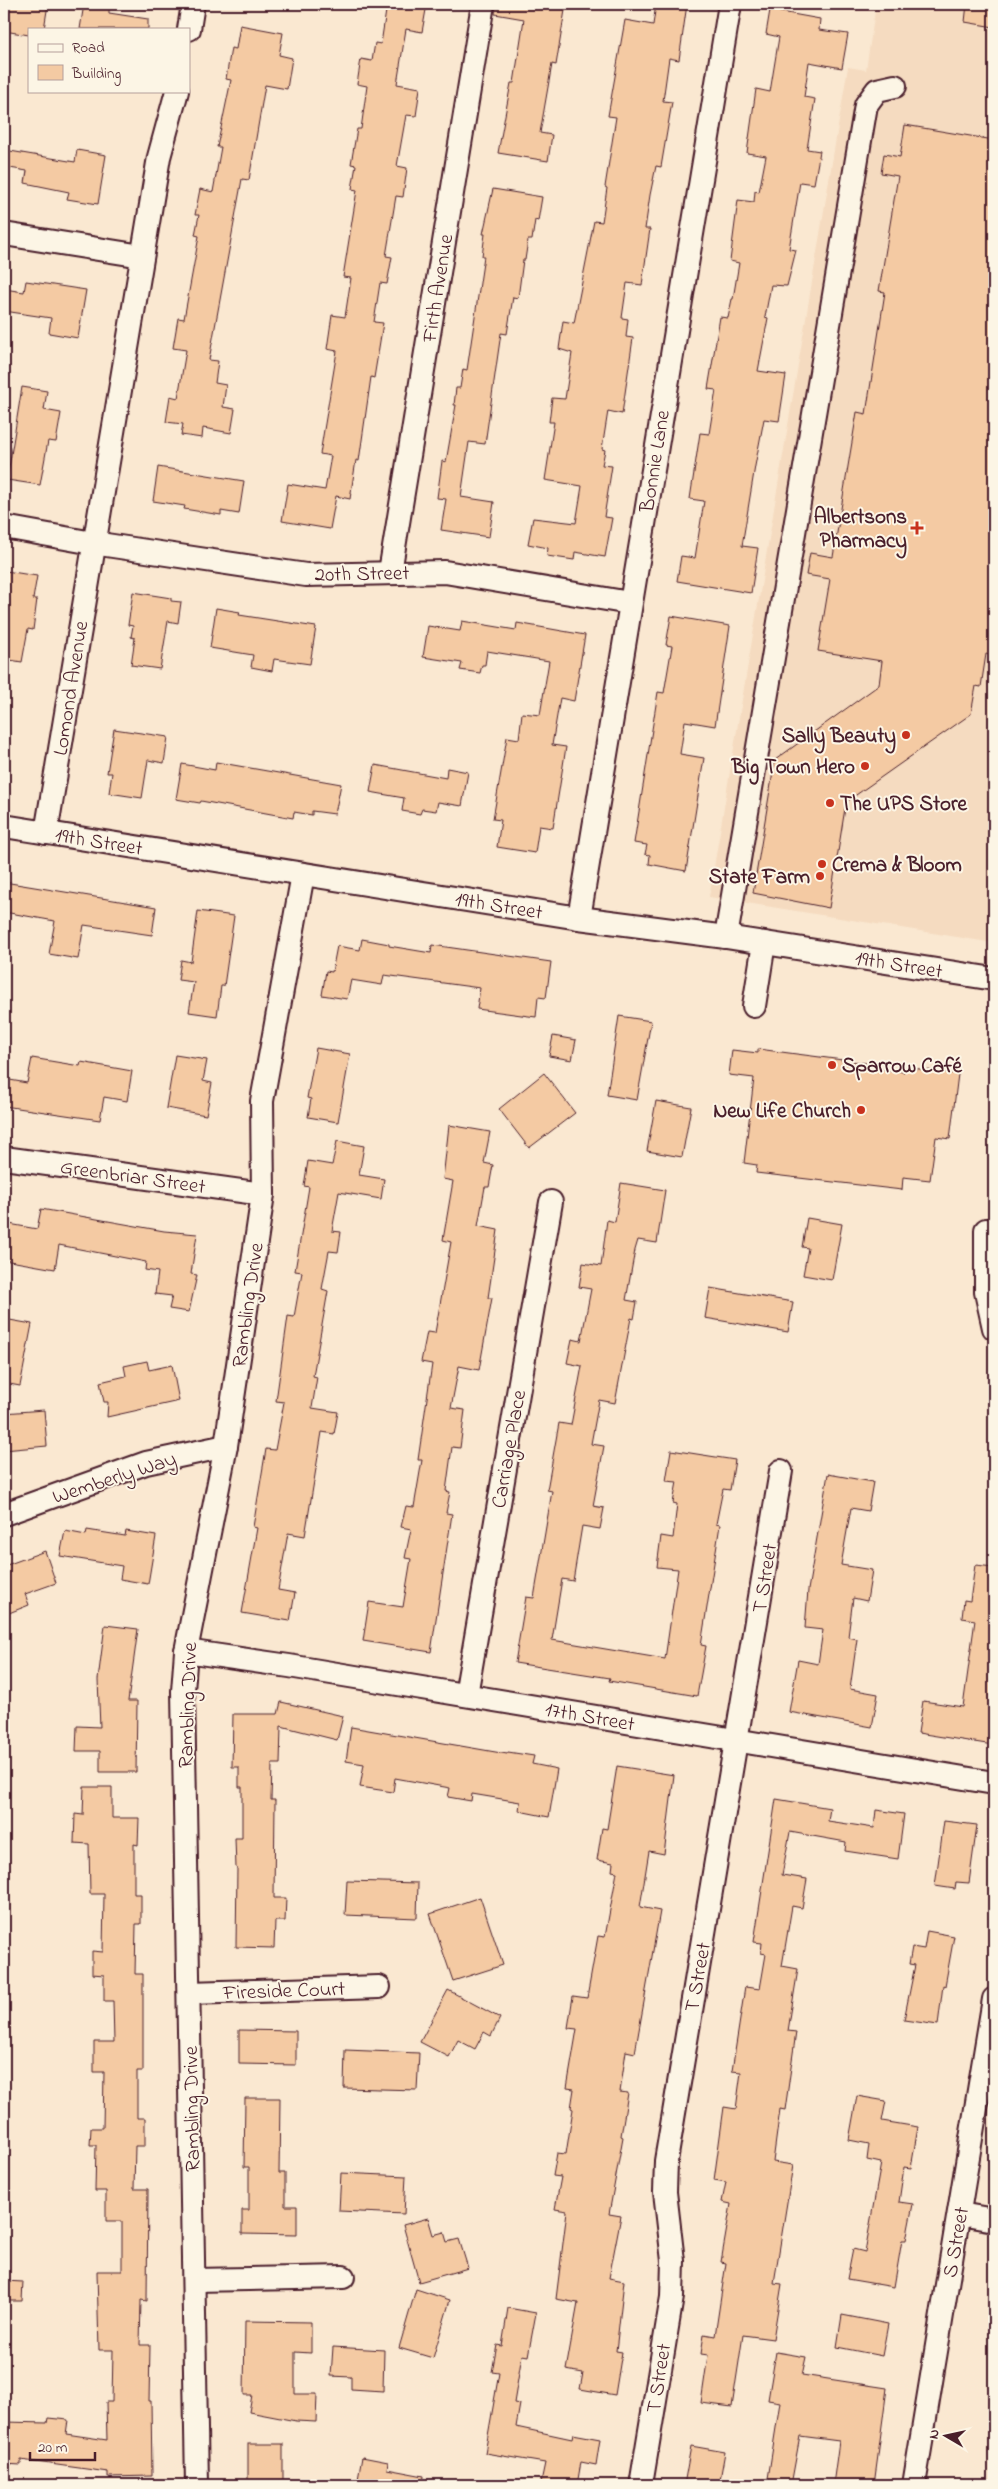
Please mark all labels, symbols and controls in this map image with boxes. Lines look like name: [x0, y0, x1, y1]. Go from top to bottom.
legend: [28, 28, 190, 92]
text: Road: [72, 37, 105, 59]
text: Building: [71, 63, 121, 86]
street label: Firth Avenue: [415, 232, 462, 345]
street label: Bonnie Lane: [633, 407, 679, 516]
place label: Albertsons Pharmacy: [814, 503, 907, 559]
marker: Albertsons Pharmacy: [911, 522, 923, 534]
street label: 20th Street: [314, 559, 410, 591]
street label: Lomond Avenue: [47, 618, 98, 758]
place label: Sally Beauty: [782, 722, 896, 754]
marker: Sally Beauty: [900, 729, 912, 741]
place label: Big Town Hero: [731, 753, 855, 785]
marker: Big Town Hero: [859, 760, 871, 772]
place label: The UPS Store: [840, 790, 968, 820]
marker: The UPS Store: [824, 797, 836, 809]
street label: 19th Street: [53, 821, 145, 865]
place label: Crema & Bloom: [832, 851, 962, 881]
marker: Crema & Bloom: [816, 858, 828, 870]
place label: State Farm: [709, 863, 810, 893]
marker: State Farm: [814, 870, 826, 882]
street label: 19th Street: [453, 885, 545, 929]
street label: 19th Street: [853, 944, 945, 988]
place label: Sparrow Café: [842, 1052, 963, 1082]
marker: Sparrow Café: [826, 1059, 838, 1071]
place label: New Life Church: [713, 1097, 851, 1127]
marker: New Life Church: [855, 1104, 867, 1116]
street label: Greenbriar Street: [58, 1153, 207, 1203]
street label: Rambling Drive: [225, 1240, 275, 1370]
street label: Carriage Place: [485, 1387, 537, 1511]
street label: Wemberly Way: [49, 1445, 181, 1515]
street label: T Street: [746, 1541, 786, 1615]
street label: Rambling Drive: [172, 1641, 208, 1769]
street label: 17th Street: [542, 1695, 637, 1741]
street label: T Street: [678, 1940, 720, 2015]
street label: Fireside Court: [221, 1975, 346, 2009]
street label: Rambling Drive: [177, 2045, 211, 2172]
street label: S Street: [936, 2204, 978, 2280]
street label: T Street: [640, 2341, 680, 2415]
north arrow: [920, 2412, 970, 2462]
text: N: [924, 2428, 946, 2441]
scale bar: [30, 2429, 95, 2461]
text: 20 m: [38, 2437, 68, 2459]

